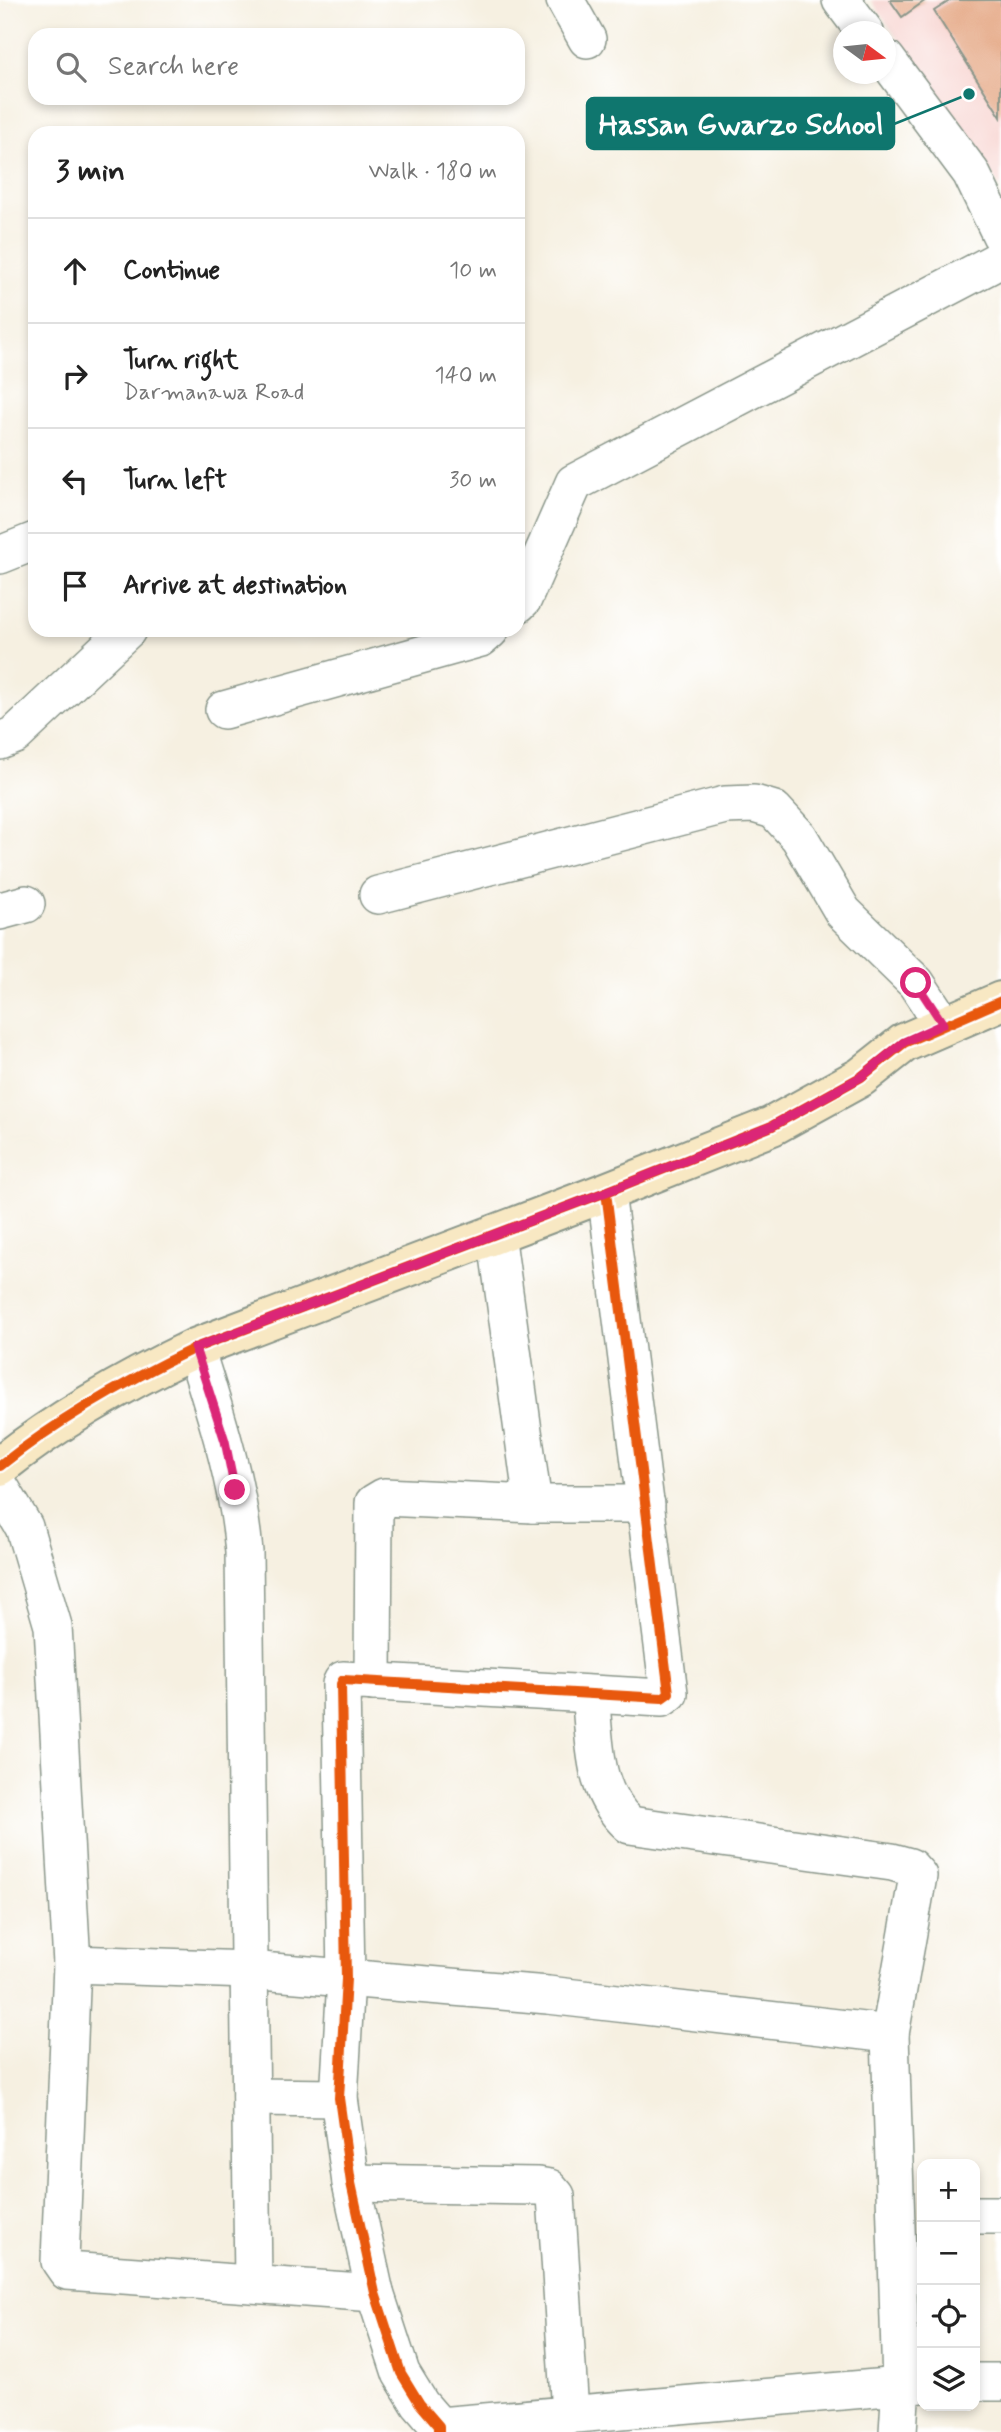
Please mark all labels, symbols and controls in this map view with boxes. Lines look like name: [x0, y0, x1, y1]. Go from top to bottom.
north arrow: [833, 21, 896, 84]
search box: [28, 28, 525, 105]
icon: search: [52, 48, 90, 86]
text: Search here: [108, 50, 239, 84]
callout: Hassan Gwarzo School: [587, 98, 894, 149]
text: Hassan Gwarzo School: [599, 106, 883, 145]
text: 3 min: [56, 152, 125, 191]
text: Walk · 180 m: [368, 157, 497, 187]
icon: ahead: [56, 252, 94, 290]
text: Continue: [123, 254, 220, 288]
text: 10 m: [449, 256, 497, 286]
text: Turn right: [123, 344, 239, 378]
icon: right: [56, 357, 94, 395]
text: 140 m: [434, 361, 497, 391]
text: Darmanawa Road: [123, 378, 304, 408]
icon: left: [56, 462, 94, 500]
text: Turn left: [123, 464, 227, 498]
text: 30 m: [449, 466, 497, 496]
icon: arrive: [56, 567, 94, 605]
text: Arrive at destination: [123, 569, 347, 603]
route start: [900, 967, 931, 998]
route end: [219, 1474, 250, 1505]
map controls: [917, 2159, 980, 2411]
button: +: [917, 2159, 980, 2222]
button: −: [917, 2222, 980, 2285]
button: locate: [917, 2285, 980, 2348]
button: layers: [917, 2348, 980, 2411]

